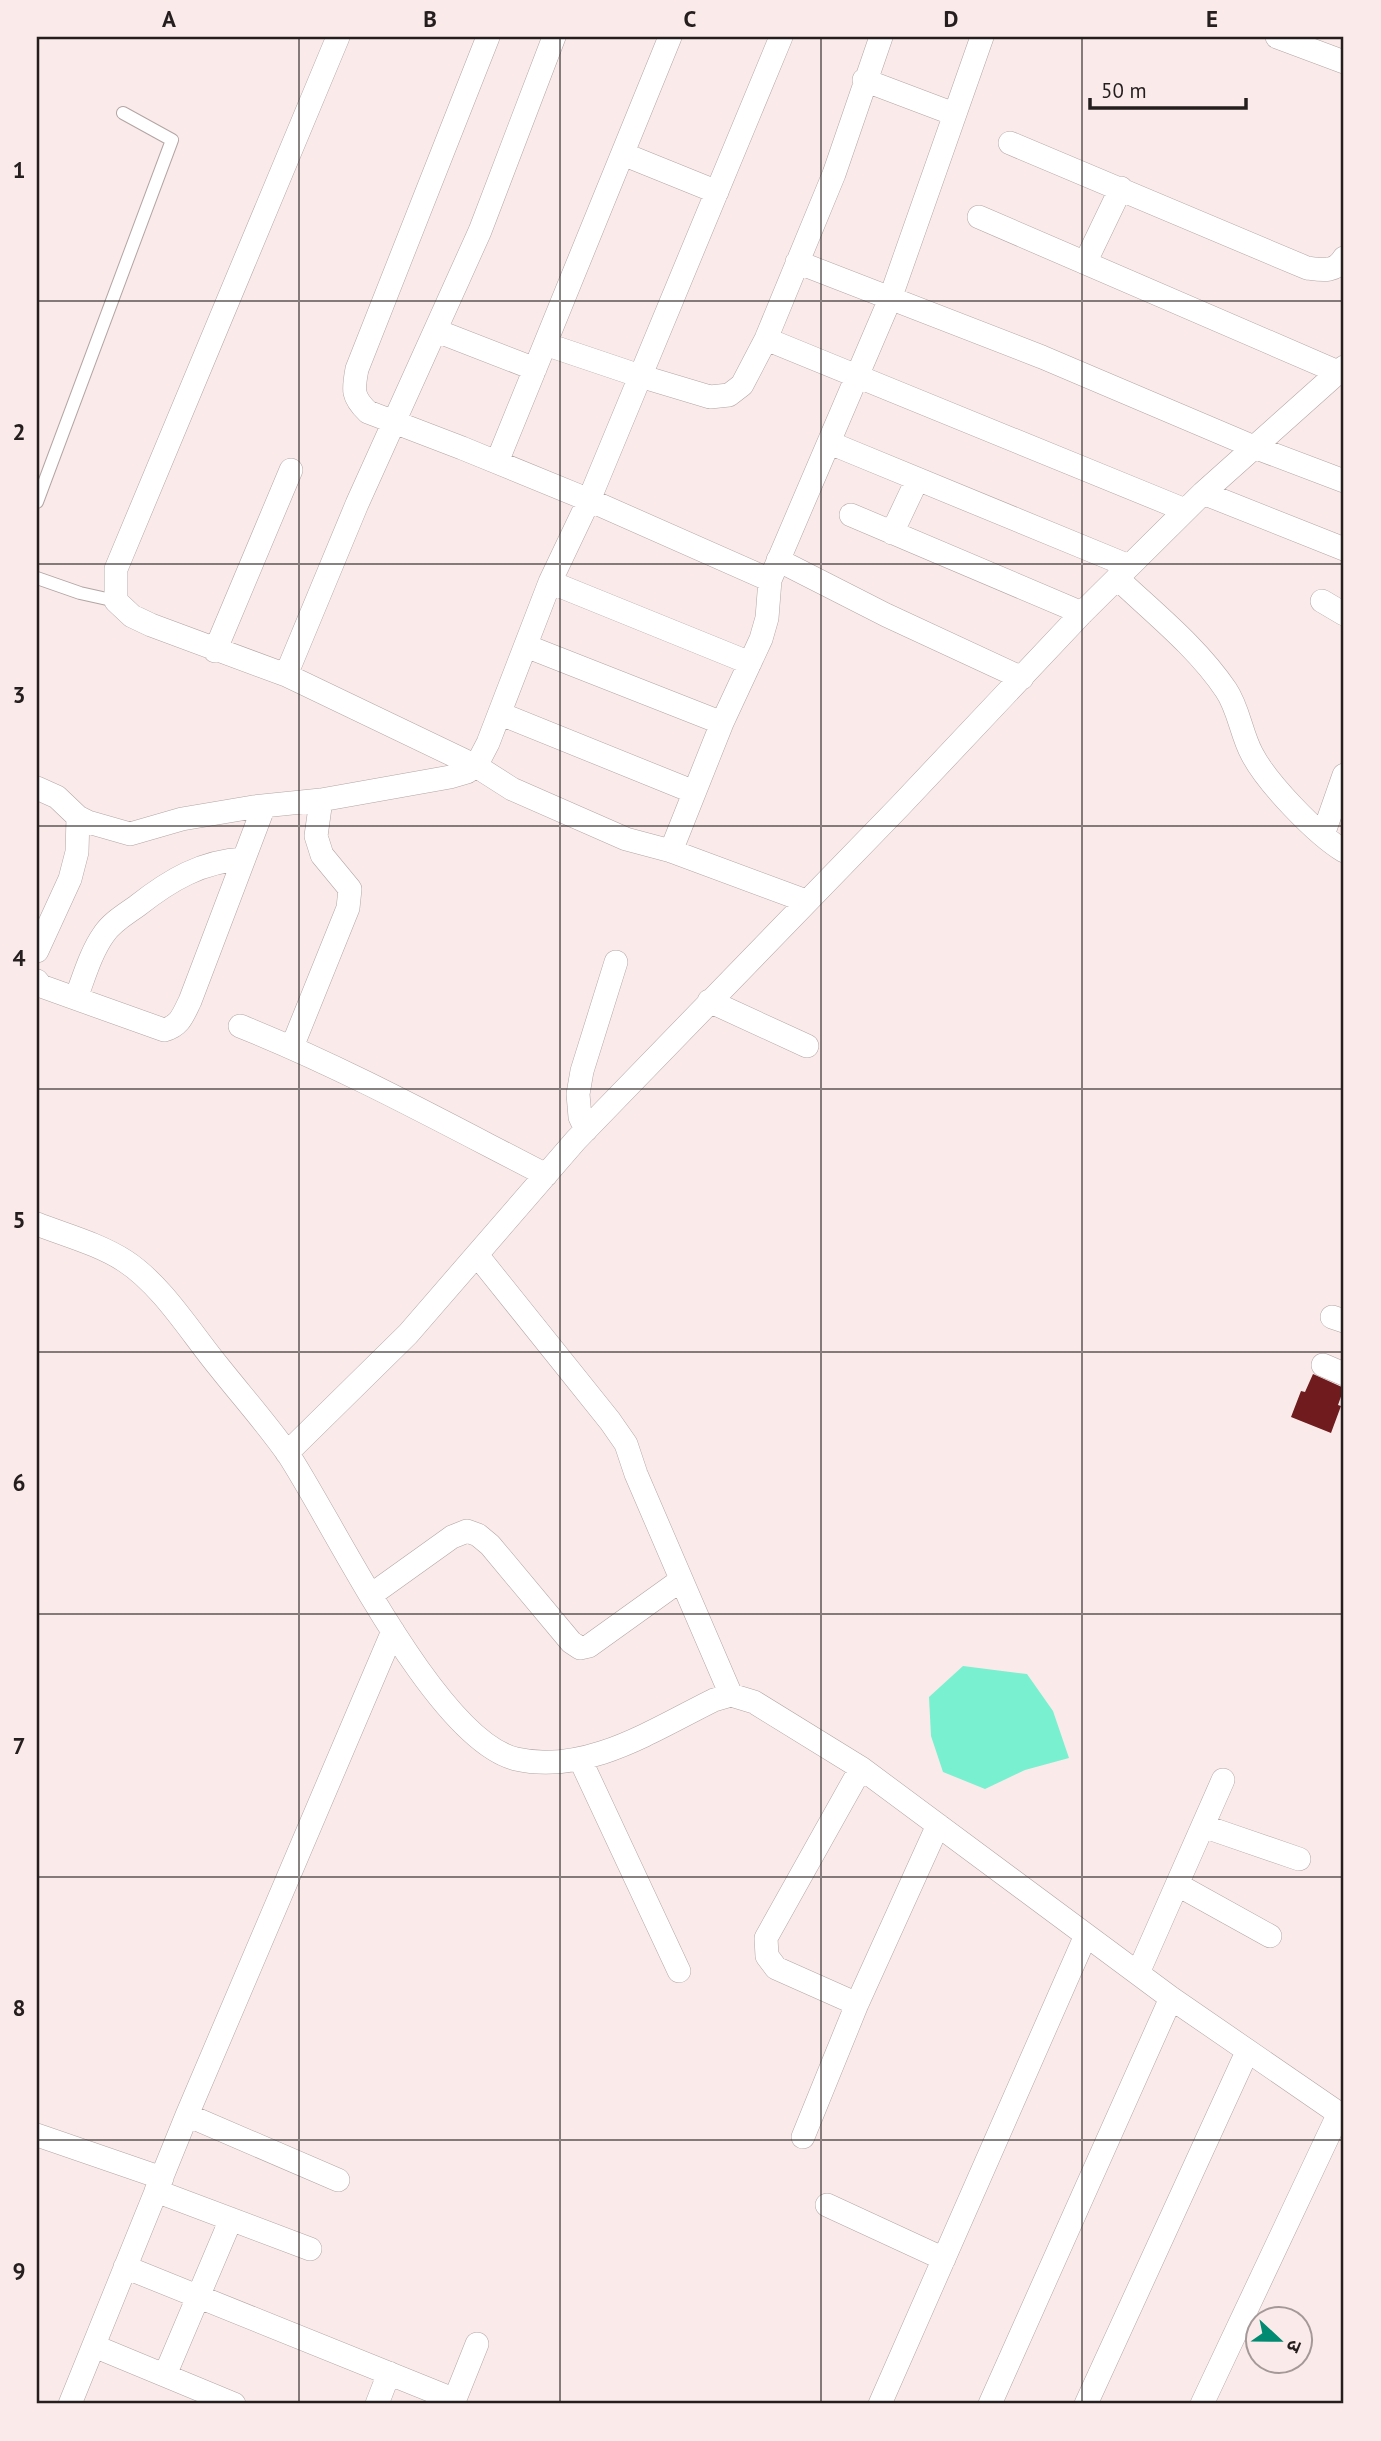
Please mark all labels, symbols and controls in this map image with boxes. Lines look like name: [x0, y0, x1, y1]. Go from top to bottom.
text: A: [162, 4, 176, 33]
text: B: [423, 4, 437, 33]
text: C: [684, 4, 697, 33]
text: D: [944, 4, 958, 33]
text: E: [1206, 4, 1218, 33]
scale bar: [1090, 66, 1246, 110]
text: 50 m: [1101, 77, 1147, 104]
text: 1: [12, 155, 26, 184]
text: 2: [12, 417, 26, 446]
text: 3: [12, 680, 26, 709]
text: 4: [12, 943, 26, 972]
text: 5: [12, 1205, 26, 1234]
text: 6: [12, 1468, 26, 1497]
text: 7: [12, 1731, 26, 1760]
text: 8: [12, 1993, 26, 2022]
text: 9: [12, 2256, 26, 2285]
north arrow: [1244, 2304, 1314, 2374]
text: उ: [1281, 2337, 1308, 2357]

